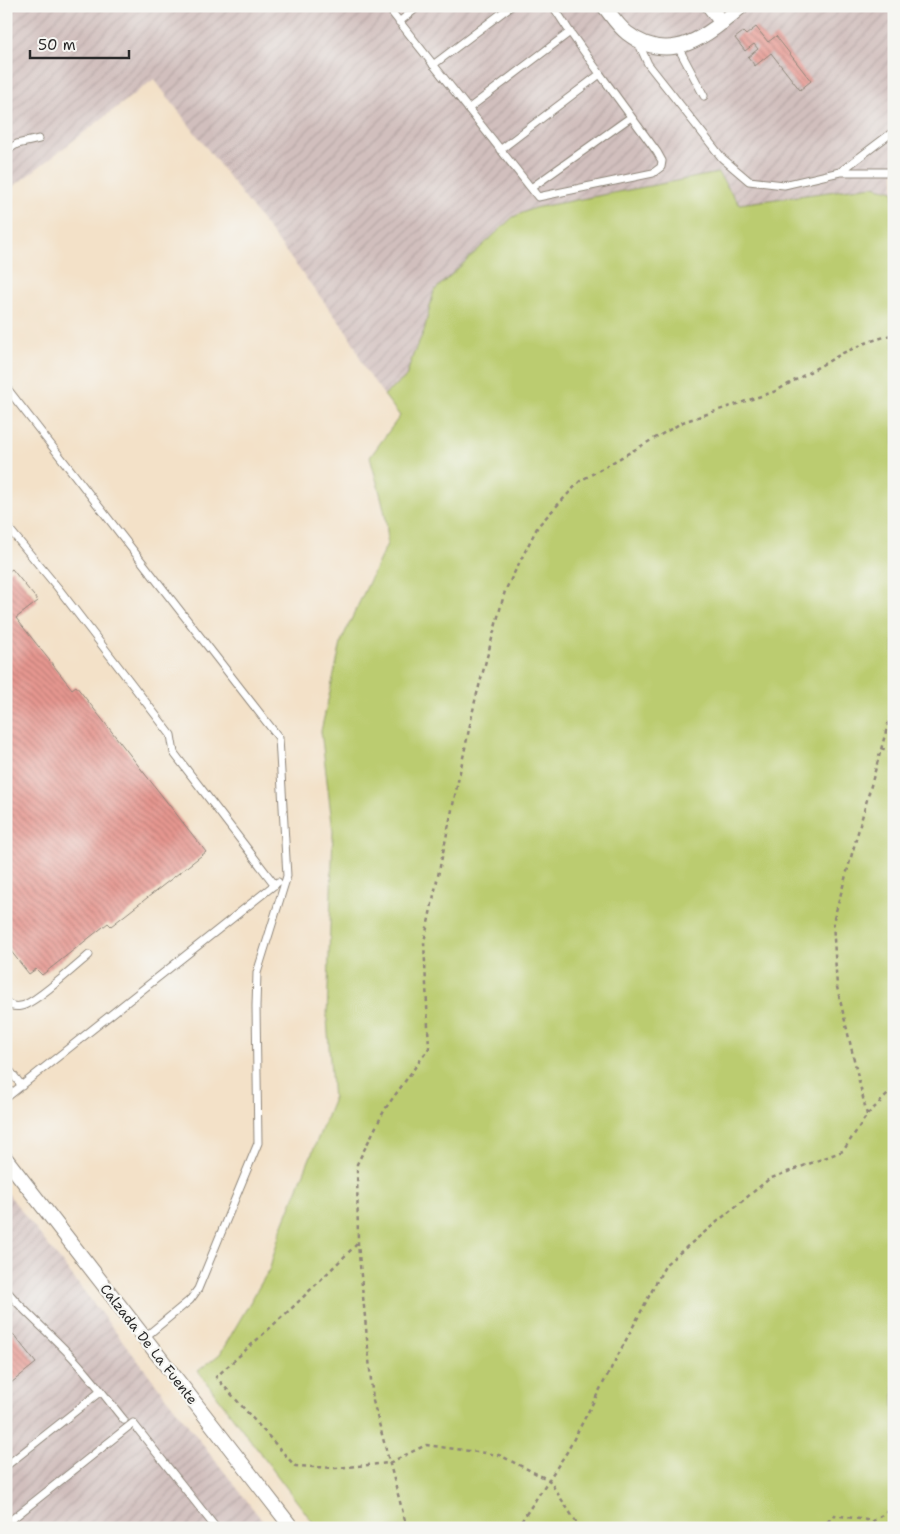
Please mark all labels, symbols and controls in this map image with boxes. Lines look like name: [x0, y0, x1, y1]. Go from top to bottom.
scale bar: [30, 28, 129, 60]
text: 50 m: [38, 35, 76, 55]
street label: Calzada De La Fuente: [96, 1280, 202, 1408]

